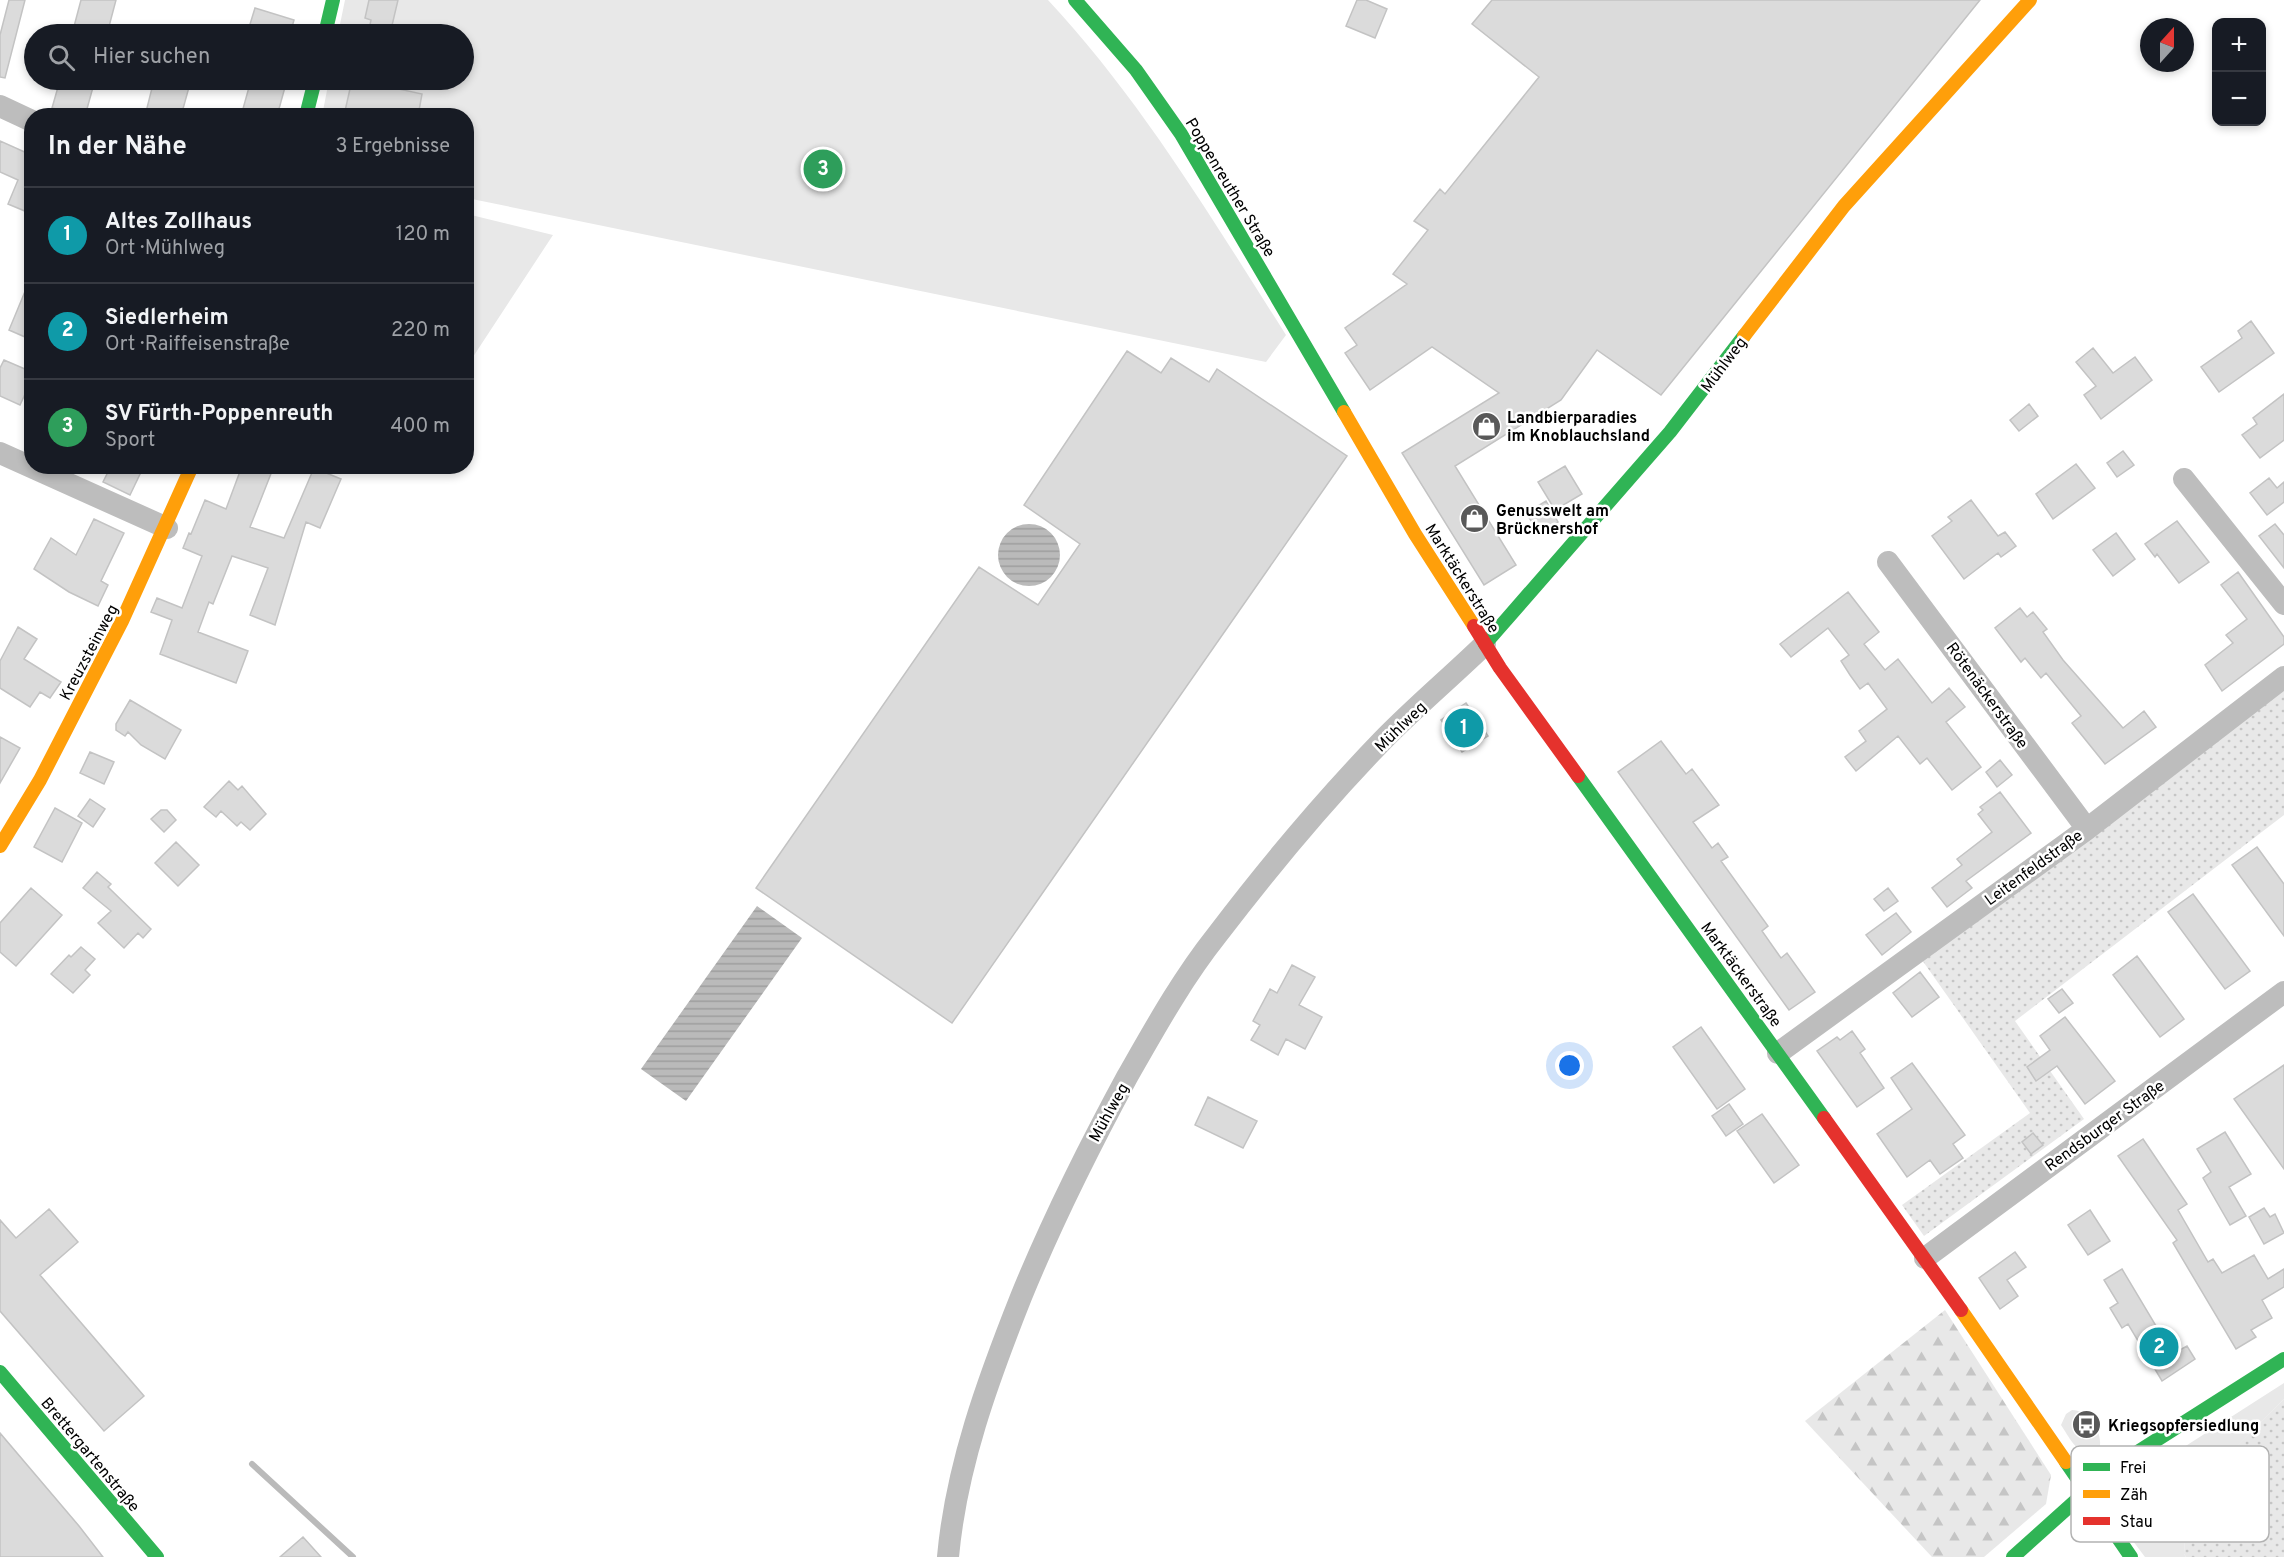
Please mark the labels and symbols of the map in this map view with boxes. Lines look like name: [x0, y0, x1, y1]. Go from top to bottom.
north arrow: [2140, 18, 2194, 72]
street label: Poppenreuther Straße: [1180, 115, 1279, 261]
pin: 3: [804, 146, 842, 192]
street label: Mühlweg: [1697, 334, 1752, 397]
place label: Landbierparadies im Knoblauchsland: [1507, 409, 1650, 447]
shop icon: Landbierparadies im Knoblauchsland: [1470, 410, 1502, 442]
place label: Genusswelt am Brücknershof: [1496, 502, 1609, 540]
shop icon: Genusswelt am Brücknershof: [1459, 503, 1491, 535]
street label: Marktäckerstraße: [1420, 521, 1503, 637]
street label: Kreuzsteinweg: [56, 602, 123, 704]
street label: Rötenäckerstraße: [1941, 639, 2032, 753]
street label: Mühlweg: [1371, 698, 1431, 757]
pin: 1: [1444, 706, 1484, 750]
street label: Leitenfeldstraße: [1981, 826, 2087, 911]
street label: Marktäckerstraße: [1696, 919, 1785, 1032]
your location: [1555, 1051, 1584, 1080]
street label: Rendsburger Straße: [2041, 1077, 2169, 1177]
street label: Mühlweg: [1085, 1080, 1134, 1146]
pin: 2: [2140, 1324, 2178, 1370]
street label: Brettergartenstraße: [36, 1394, 143, 1517]
bus stop icon: Kriegsopfersiedlung: [2071, 1409, 2103, 1441]
place label: Kriegsopfersiedlung: [2108, 1417, 2259, 1437]
legend: [2071, 1446, 2269, 1542]
text: Frei: [2120, 1459, 2146, 1479]
text: Zäh: [2120, 1486, 2148, 1506]
text: Stau: [2120, 1513, 2153, 1533]

